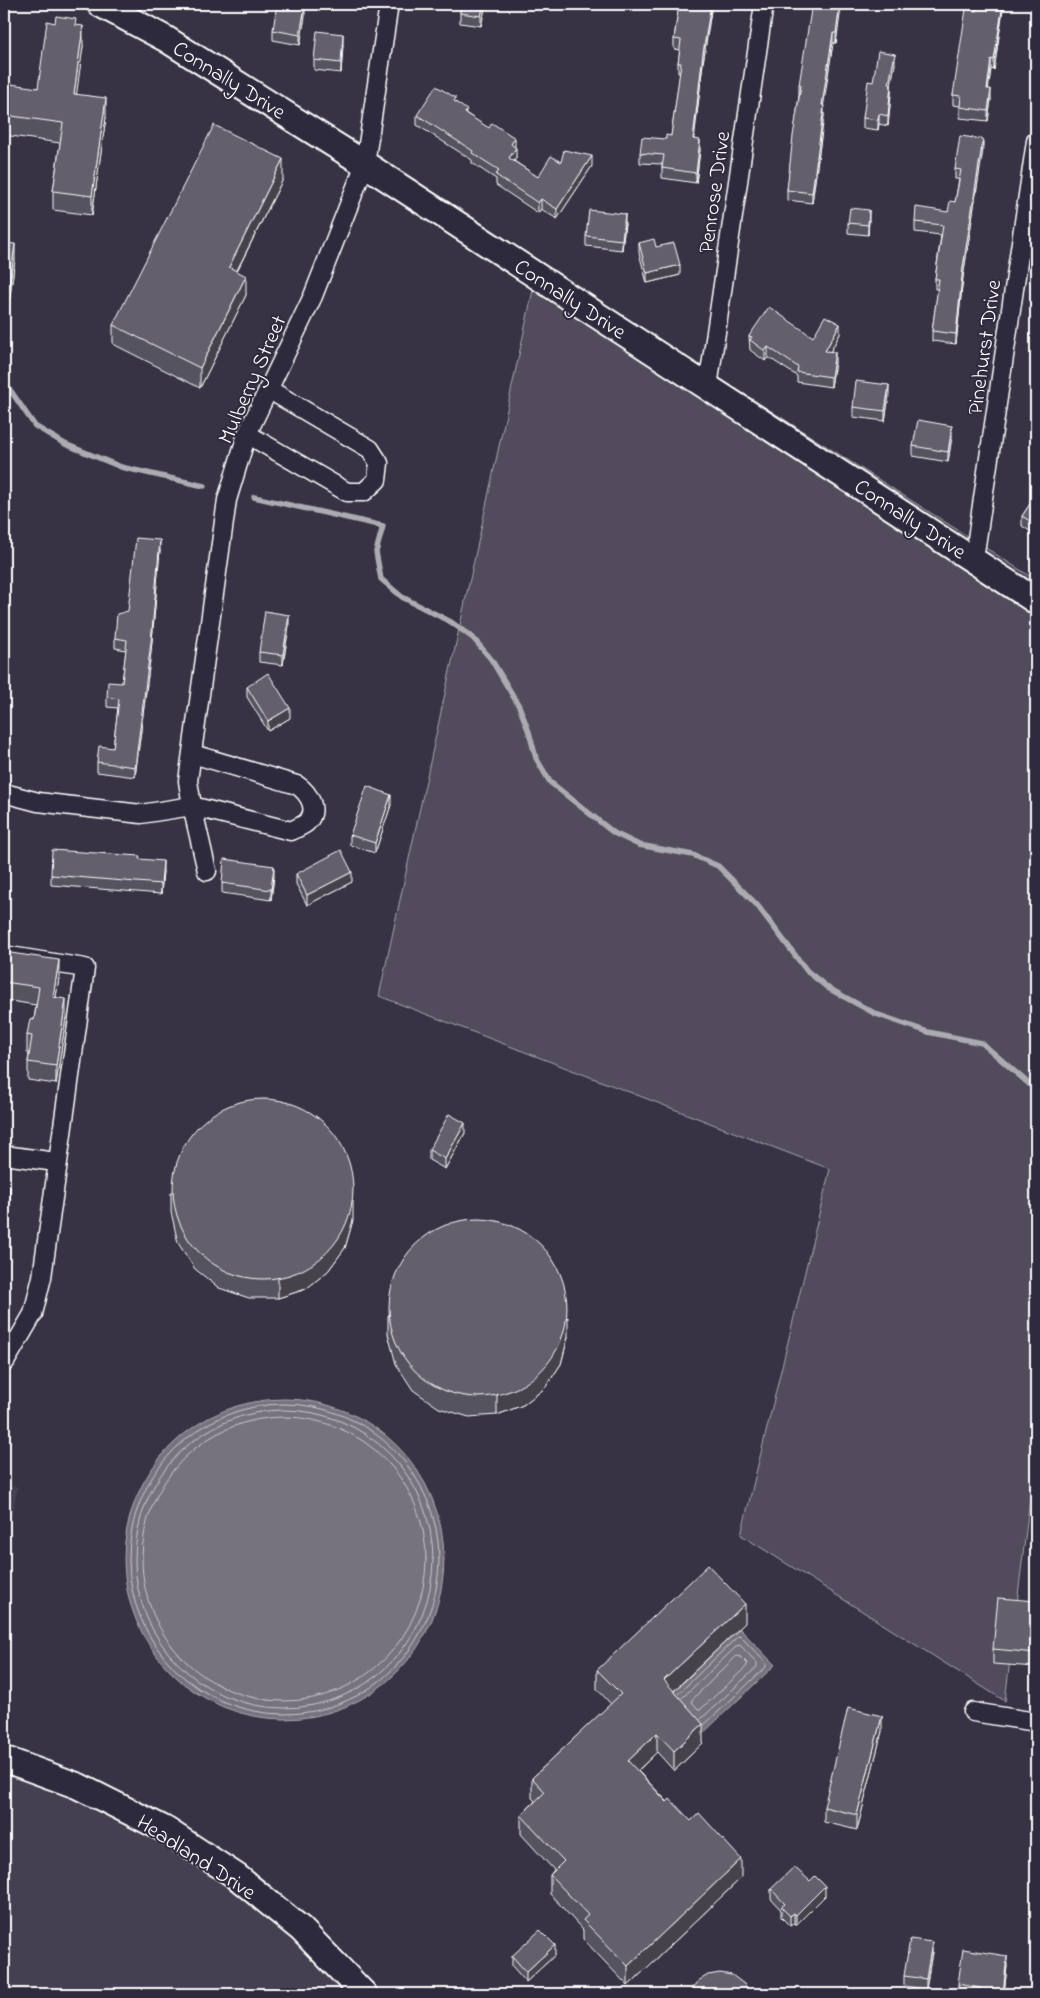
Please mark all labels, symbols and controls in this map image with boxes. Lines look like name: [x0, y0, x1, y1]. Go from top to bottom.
street label: Connally Drive: [165, 34, 291, 130]
street label: Penrose Drive: [692, 129, 740, 255]
street label: Connally Drive: [506, 252, 632, 350]
street label: Pinehurst Drive: [961, 278, 1011, 417]
street label: Mulberry Street: [211, 310, 298, 450]
street label: Connally Drive: [846, 472, 972, 570]
street label: Headland Drive: [129, 1808, 262, 1909]

